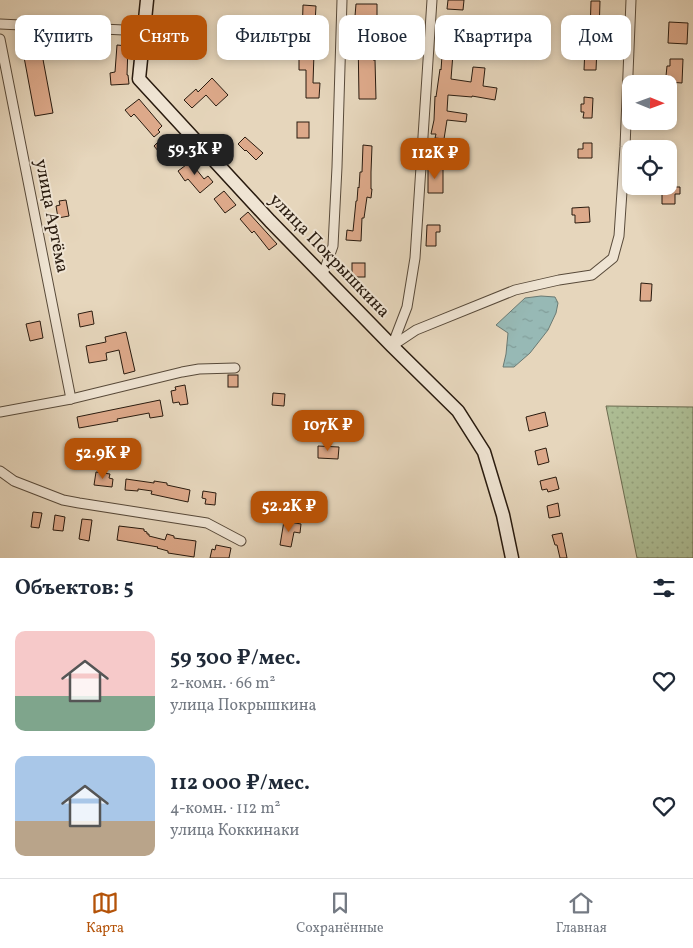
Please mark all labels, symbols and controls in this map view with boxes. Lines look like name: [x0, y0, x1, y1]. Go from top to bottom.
chip: Купить: [15, 15, 111, 60]
chip: Снять: [121, 15, 207, 60]
chip: Фильтры: [217, 15, 329, 60]
chip: Новое: [339, 15, 425, 60]
chip: Квартира: [435, 15, 551, 60]
chip: Дом: [561, 15, 631, 60]
north arrow: [622, 75, 678, 130]
map controls: [622, 75, 677, 195]
pin: 59.3K ₽: [149, 134, 241, 176]
pin: 112K ₽: [394, 138, 476, 180]
text: 59.3K ₽: [168, 139, 222, 161]
button: locate: [622, 140, 677, 195]
text: 112K ₽: [412, 143, 458, 165]
street label: улица Артёма: [28, 157, 74, 275]
street label: улица Покрышкина: [263, 188, 395, 324]
pin: 107K ₽: [287, 410, 369, 452]
text: 107K ₽: [303, 415, 353, 437]
pin: 52.9K ₽: [57, 438, 149, 480]
text: 52.9K ₽: [75, 443, 131, 465]
pin: 52.2K ₽: [243, 490, 335, 533]
text: 52.2K ₽: [262, 496, 316, 518]
text: Объектов: 5: [15, 574, 134, 603]
icon: filters: [650, 574, 678, 602]
text: 59 300 ₽/мес.: [170, 644, 301, 673]
icon: home: [55, 651, 115, 711]
icon: heart: [650, 667, 678, 695]
text: 2-комн. · 66 m²: [170, 673, 275, 695]
text: улица Покрышкина: [170, 695, 316, 717]
text: 112 000 ₽/мес.: [170, 769, 310, 798]
icon: home: [55, 776, 115, 836]
icon: heart: [650, 792, 678, 820]
text: 4-комн. · 112 m²: [170, 798, 280, 820]
text: улица Коккинаки: [170, 820, 299, 842]
tab: Карта: [86, 889, 124, 938]
tab: Сохранённые: [296, 889, 384, 938]
tab: Главная: [556, 889, 607, 938]

